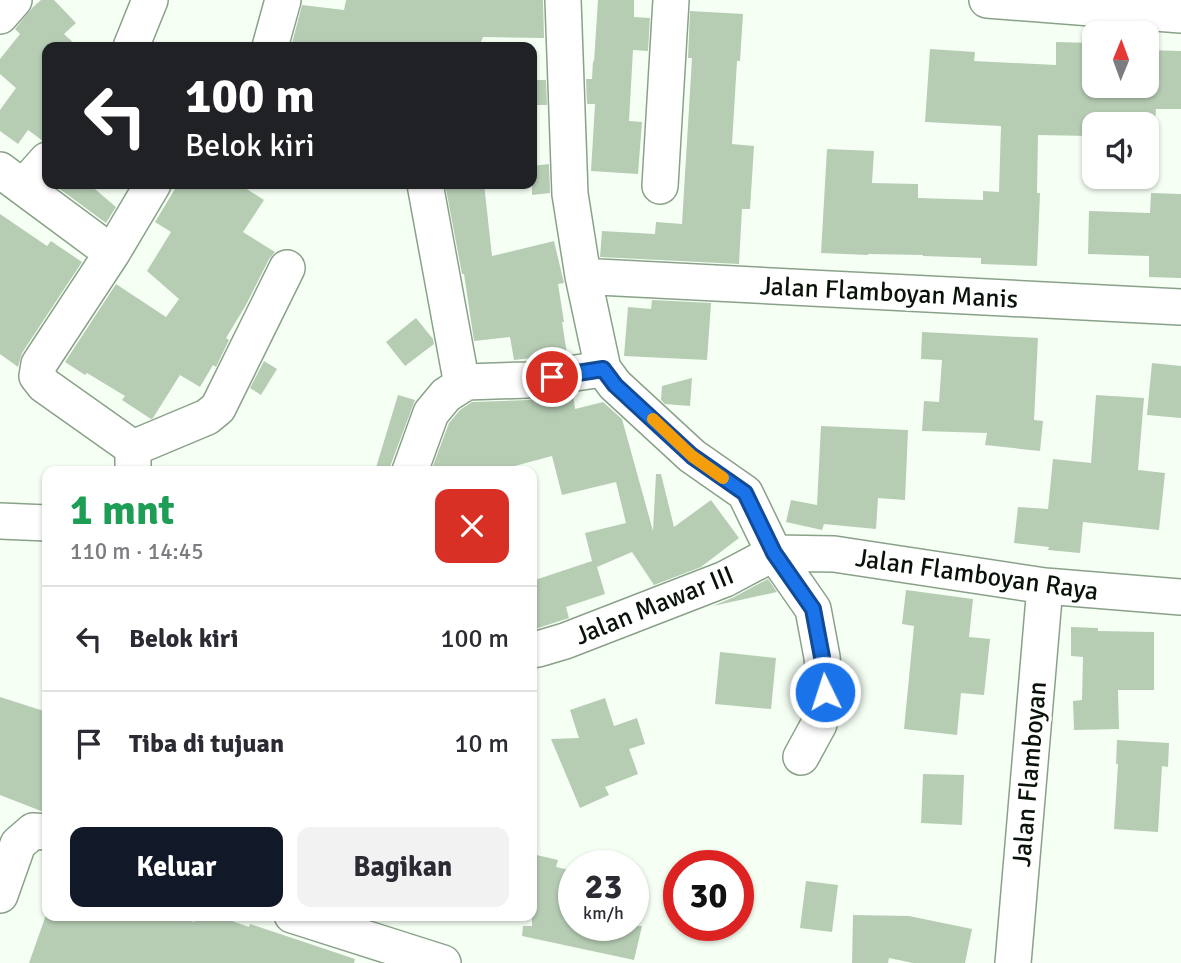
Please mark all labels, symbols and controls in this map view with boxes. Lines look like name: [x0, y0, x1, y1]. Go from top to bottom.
north arrow: [1082, 21, 1158, 98]
map controls: [1082, 21, 1159, 189]
text: 100 m: [185, 66, 315, 126]
icon: left: [70, 70, 161, 161]
button: sound: [1082, 112, 1159, 189]
text: Belok kiri: [185, 126, 315, 165]
street label: Jalan Flamboyan Manis: [759, 270, 1019, 316]
pin: [522, 347, 582, 407]
icon: arrive: [533, 358, 571, 396]
text: 1 mnt: [70, 485, 175, 536]
button: close: [435, 489, 509, 563]
text: 110 m · 14:45: [70, 537, 204, 566]
street label: Jalan Flamboyan Raya: [853, 542, 1100, 608]
street label: Jalan Mawar III: [570, 559, 739, 652]
icon: left: [70, 620, 108, 658]
text: Belok kiri: [129, 623, 238, 655]
text: 100 m: [440, 623, 509, 655]
position arrow: [788, 655, 862, 729]
street label: Jalan Flamboyan: [1006, 680, 1054, 868]
icon: arrive: [70, 725, 108, 763]
text: Tiba di tujuan: [129, 728, 284, 760]
text: 10 m: [454, 728, 509, 760]
button: Keluar: [70, 827, 283, 907]
button: Bagikan: [297, 827, 509, 907]
speed limit sign: 30: [663, 850, 754, 941]
text: 23: [585, 865, 622, 908]
text: km/h: [583, 902, 624, 924]

